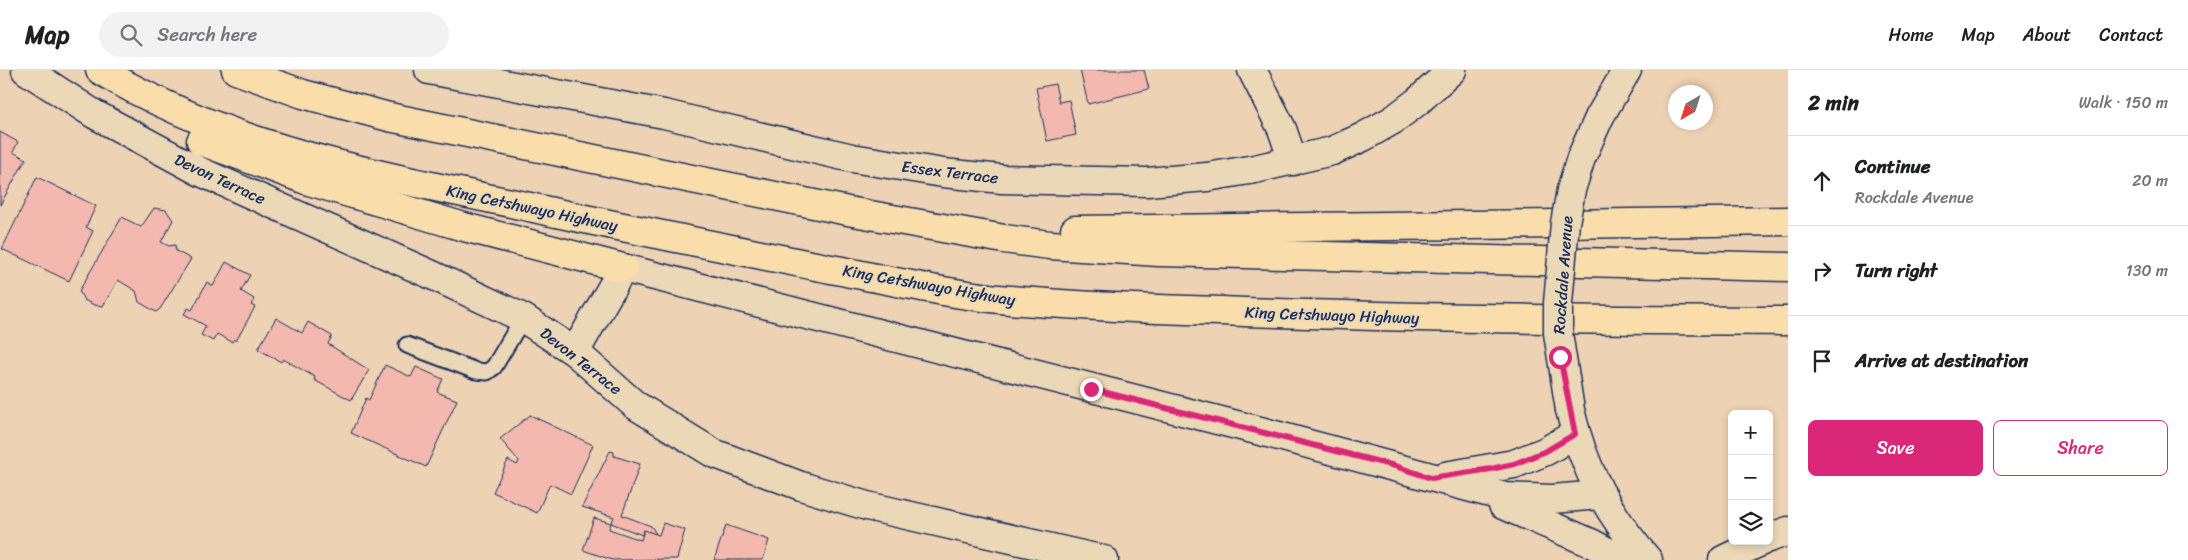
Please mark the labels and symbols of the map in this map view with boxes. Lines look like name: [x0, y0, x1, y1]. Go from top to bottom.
north arrow: [1668, 85, 1713, 130]
street label: Devon Terrace: [169, 145, 271, 213]
street label: Essex Terrace: [900, 152, 1000, 192]
street label: King Cetshwayo Highway: [444, 176, 621, 240]
street label: Rockdale Avenue: [1544, 215, 1582, 335]
street label: King Cetshwayo Highway: [840, 256, 1018, 315]
street label: King Cetshwayo Highway: [1244, 297, 1420, 333]
street label: Devon Terrace: [533, 319, 629, 403]
route start: [1549, 346, 1572, 369]
route end: [1080, 378, 1103, 401]

